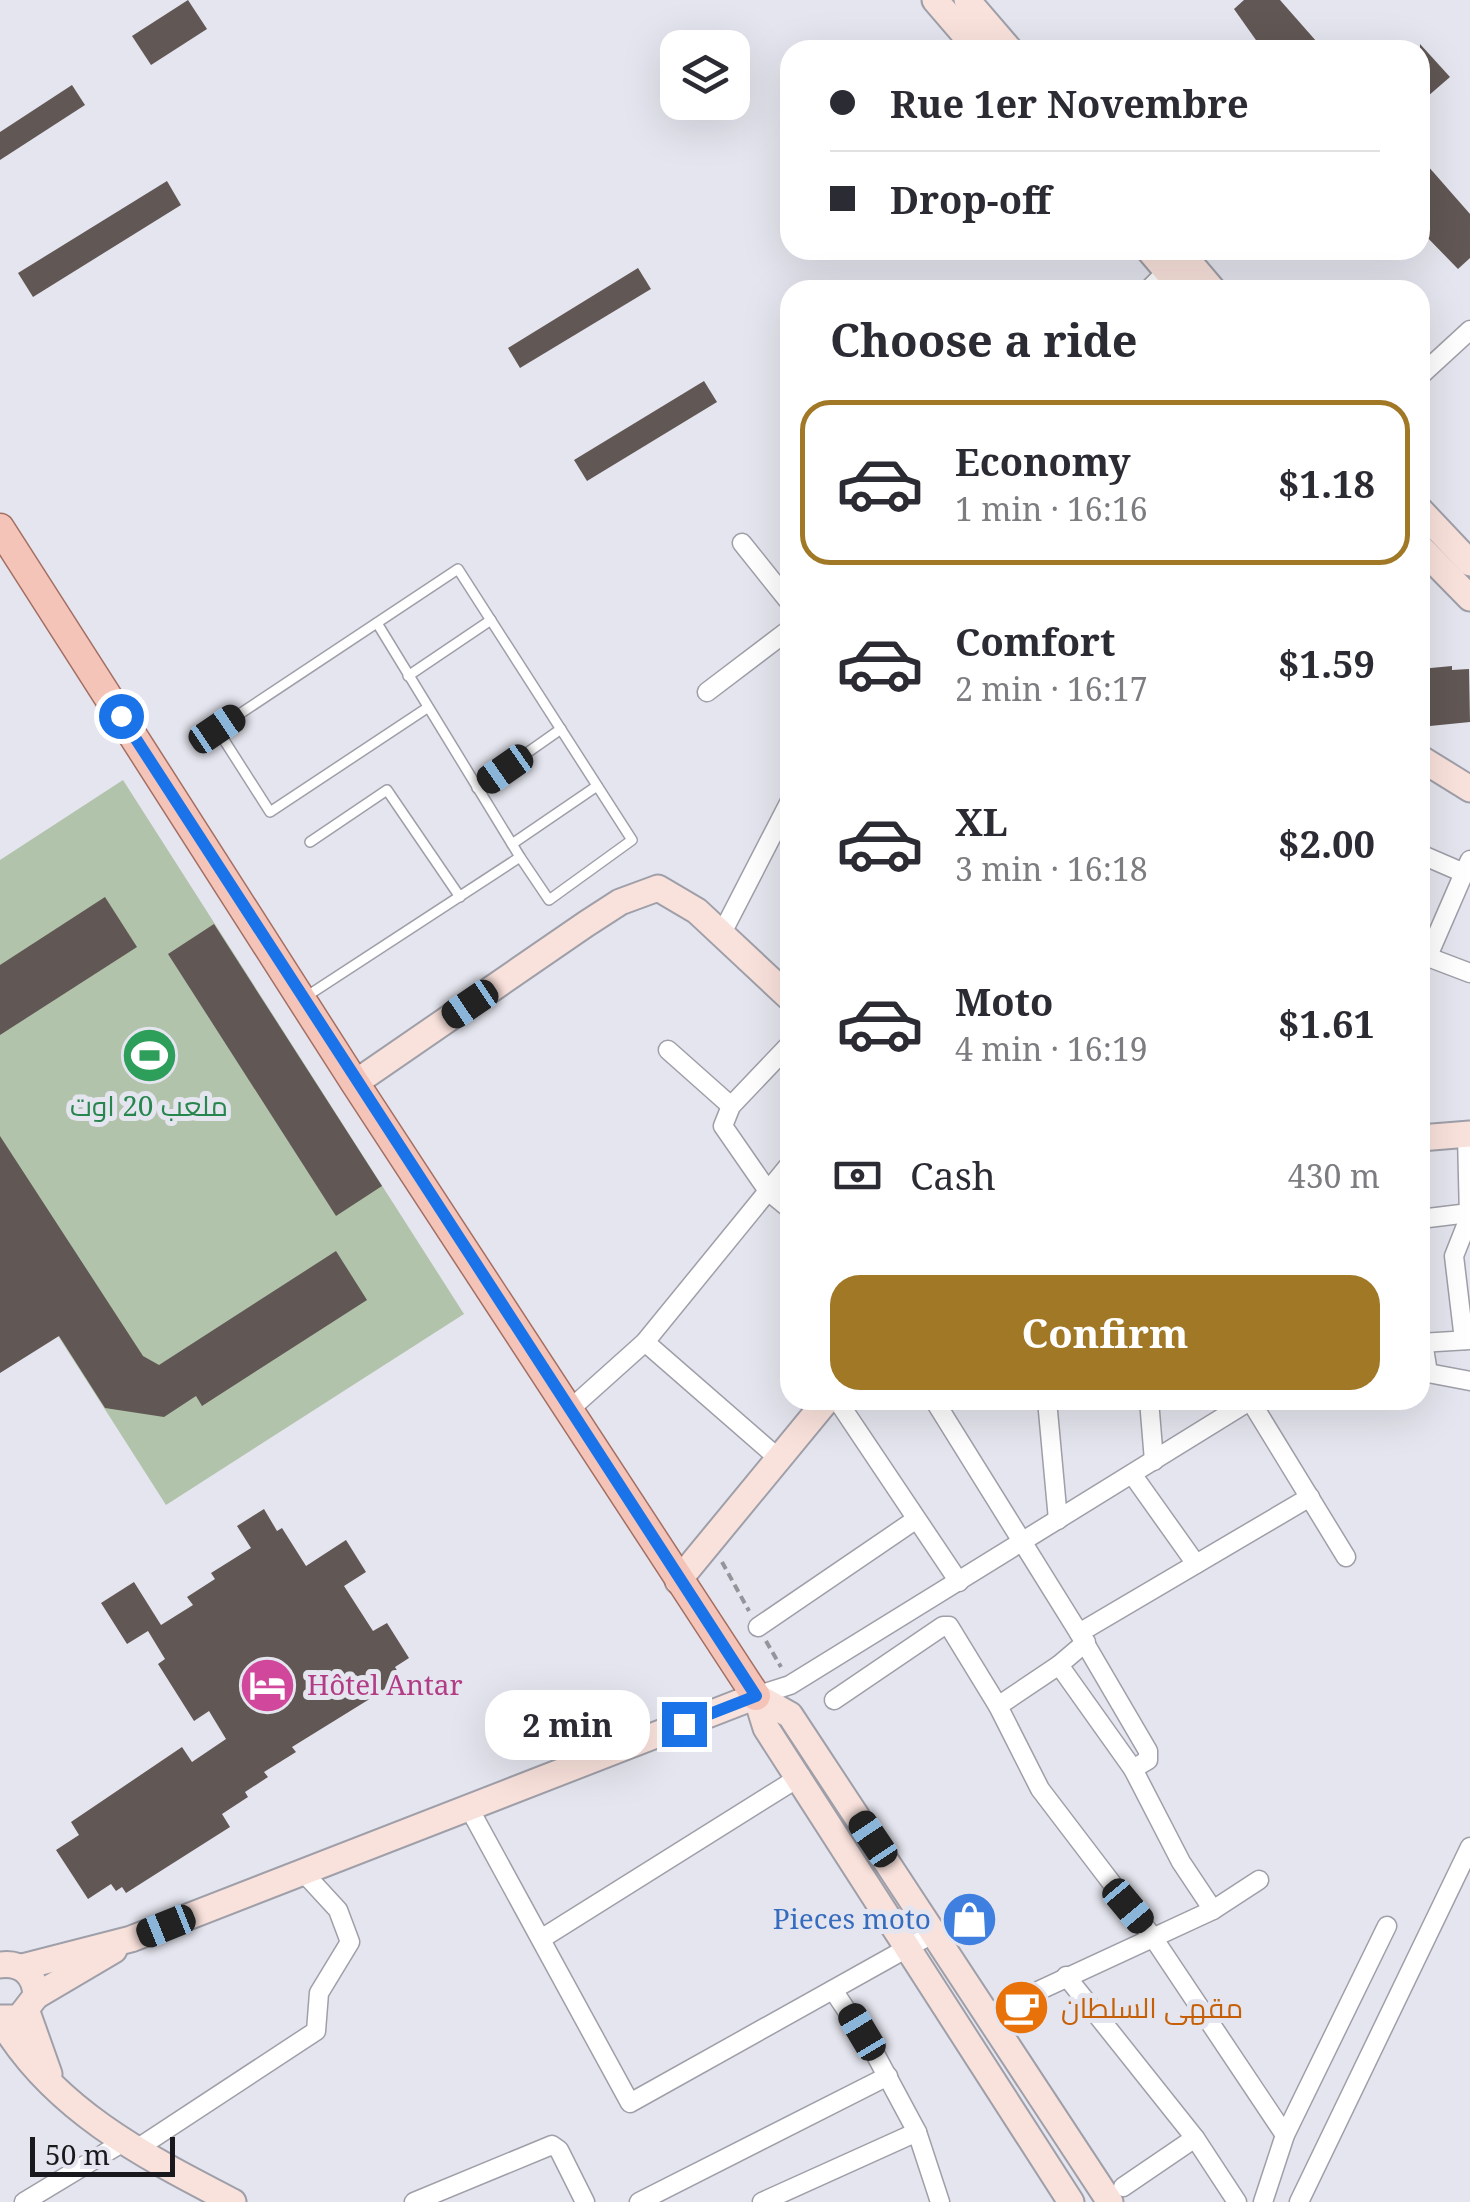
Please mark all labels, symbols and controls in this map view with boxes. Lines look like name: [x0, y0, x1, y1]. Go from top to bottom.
map controls: [660, 30, 750, 120]
button: layers: [660, 30, 750, 120]
text: Rue 1er Novembre: [890, 77, 1249, 129]
text: Drop-off: [890, 173, 1051, 225]
text: Choose a ride: [830, 309, 1138, 370]
text: Economy: [955, 435, 1131, 487]
icon: car: [835, 438, 925, 528]
text: $1.18: [1278, 457, 1375, 509]
text: 1 min · 16:16: [955, 487, 1148, 530]
text: Comfort: [955, 615, 1115, 667]
icon: car: [835, 618, 925, 708]
text: $1.59: [1278, 637, 1375, 689]
text: 2 min · 16:17: [955, 667, 1148, 710]
route start: [99, 694, 144, 739]
car: [184, 700, 250, 758]
car: [472, 740, 538, 798]
text: XL: [955, 795, 1008, 847]
icon: car: [835, 798, 925, 888]
text: $2.00: [1278, 817, 1375, 869]
text: 3 min · 16:18: [955, 847, 1148, 890]
car: [437, 975, 503, 1033]
text: Moto: [955, 975, 1053, 1027]
icon: car: [835, 978, 925, 1068]
text: $1.61: [1278, 997, 1375, 1049]
sports icon: ملعب 20 اوت: [119, 1025, 179, 1085]
text: 4 min · 16:19: [955, 1027, 1148, 1070]
place label: ملعب 20 اوت: [70, 1086, 228, 1124]
icon: cash: [830, 1148, 885, 1203]
text: Cash: [910, 1149, 996, 1201]
text: 430 m: [1288, 1154, 1380, 1197]
button: Confirm: [830, 1275, 1380, 1390]
hotel icon: Hôtel Antar: [238, 1655, 298, 1715]
place label: Hôtel Antar: [307, 1665, 463, 1703]
callout: 2 min: [484, 1689, 649, 1759]
route end: [662, 1702, 707, 1747]
text: 2 min: [522, 1703, 613, 1746]
car: [844, 1806, 902, 1872]
car: [1097, 1873, 1159, 1939]
shop icon: Pieces moto: [940, 1889, 1000, 1949]
place label: Pieces moto: [773, 1899, 931, 1937]
car: [133, 1901, 199, 1951]
cafe icon: مقهى السلطان: [992, 1978, 1052, 2038]
place label: مقهى السلطان: [1061, 1988, 1243, 2026]
car: [834, 1999, 890, 2065]
scale bar: [30, 2132, 175, 2176]
text: 50 m: [45, 2135, 110, 2173]

